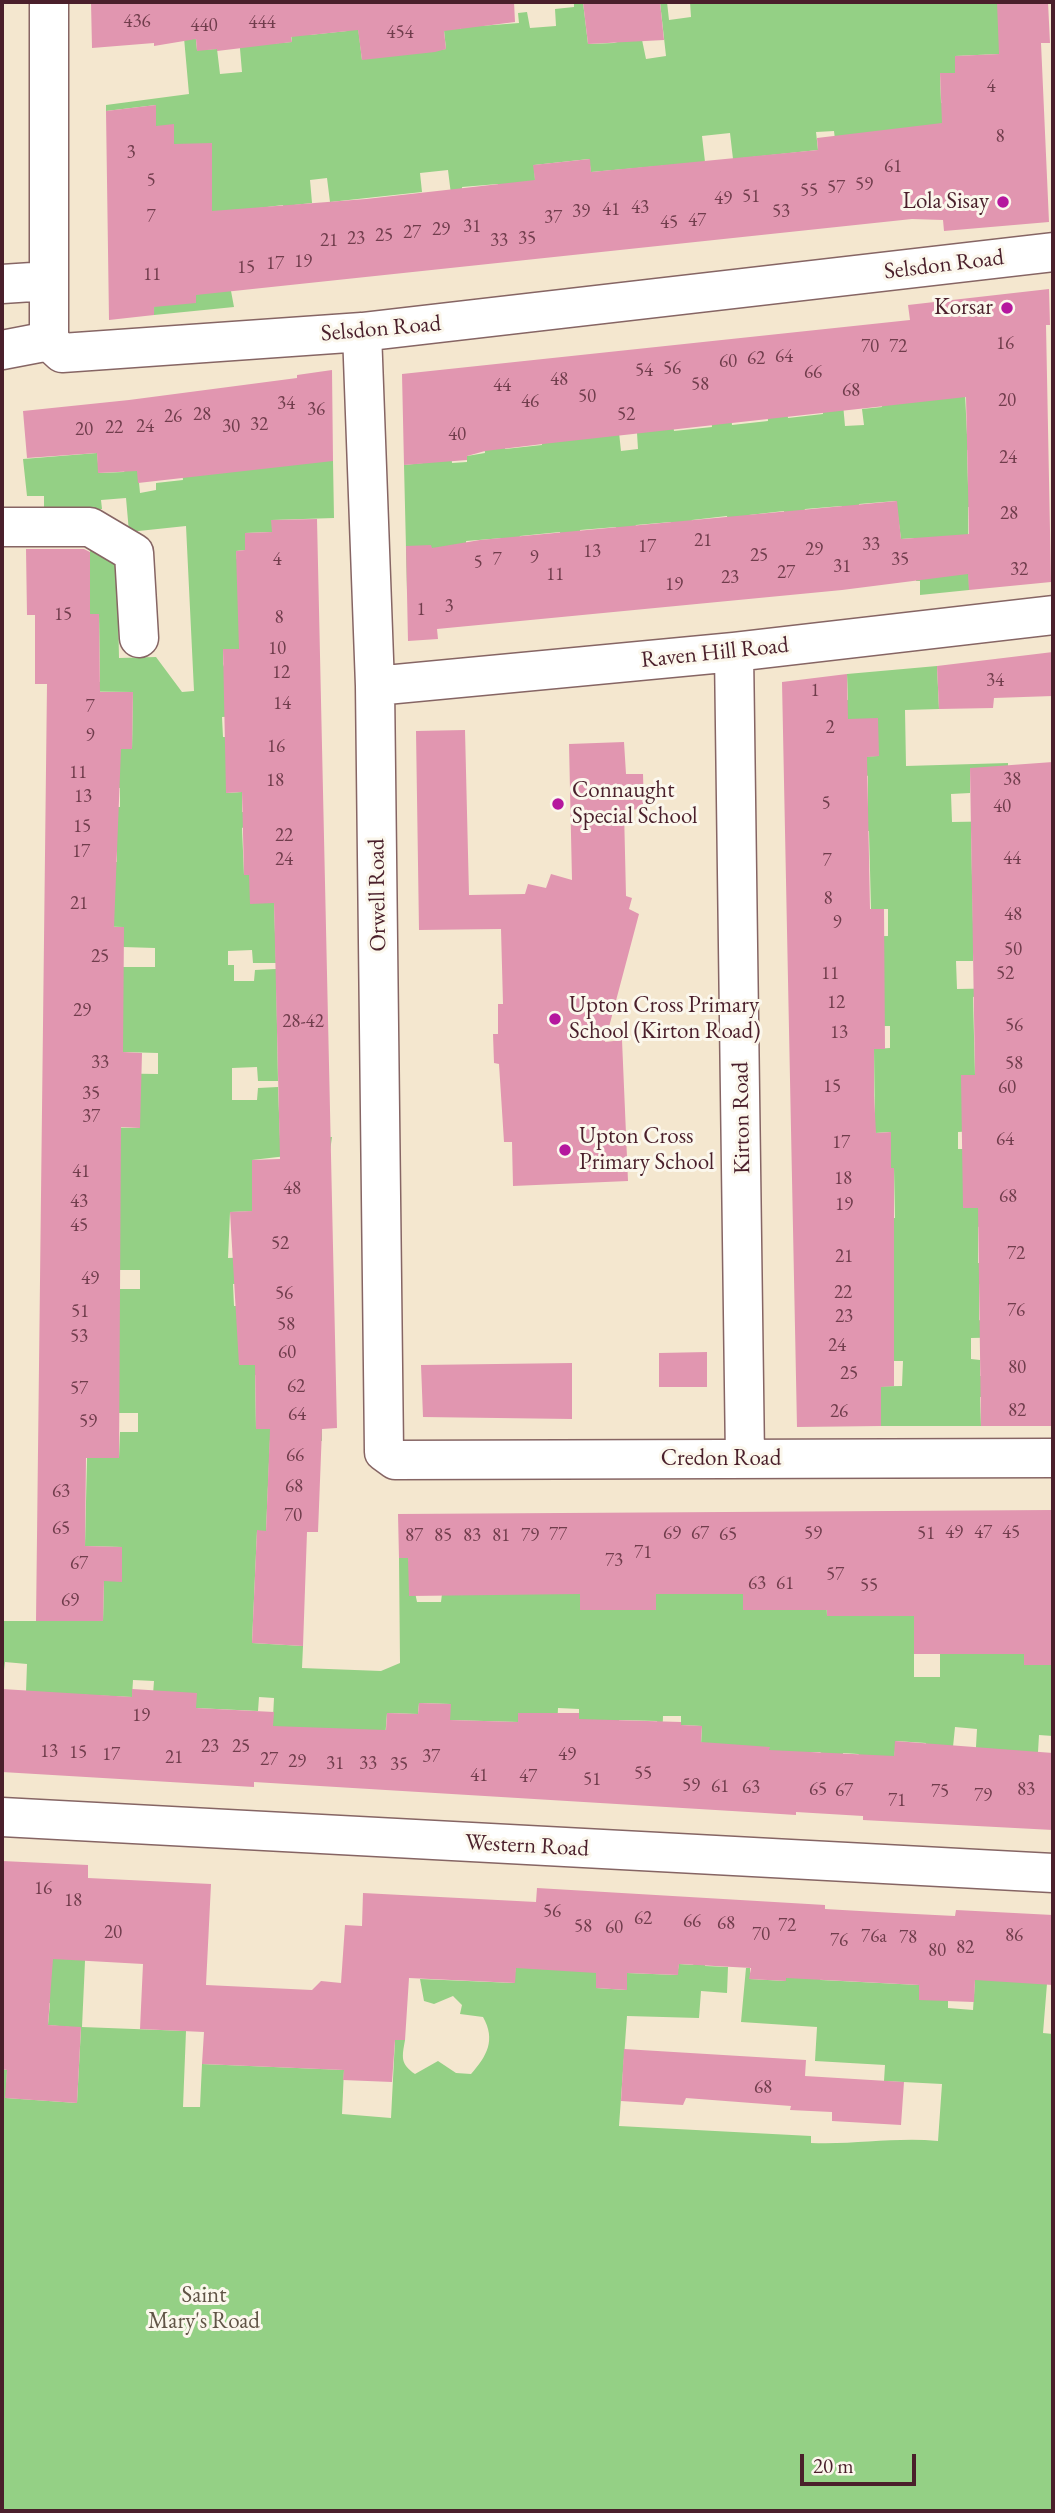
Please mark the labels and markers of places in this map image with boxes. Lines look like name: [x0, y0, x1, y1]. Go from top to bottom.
place label: Lola Sisay: [902, 188, 989, 216]
marker: Lola Sisay: [995, 194, 1011, 210]
place label: Korsar: [934, 294, 993, 322]
marker: Korsar: [999, 300, 1015, 316]
place label: Connaught Special School: [572, 777, 698, 831]
marker: Connaught Special School: [550, 796, 566, 812]
place label: Upton Cross Primary School (Kirton Road): [569, 992, 760, 1046]
marker: Upton Cross Primary School (Kirton Road): [547, 1011, 563, 1027]
place label: Upton Cross Primary School: [579, 1123, 714, 1177]
marker: Upton Cross Primary School: [557, 1142, 573, 1158]

